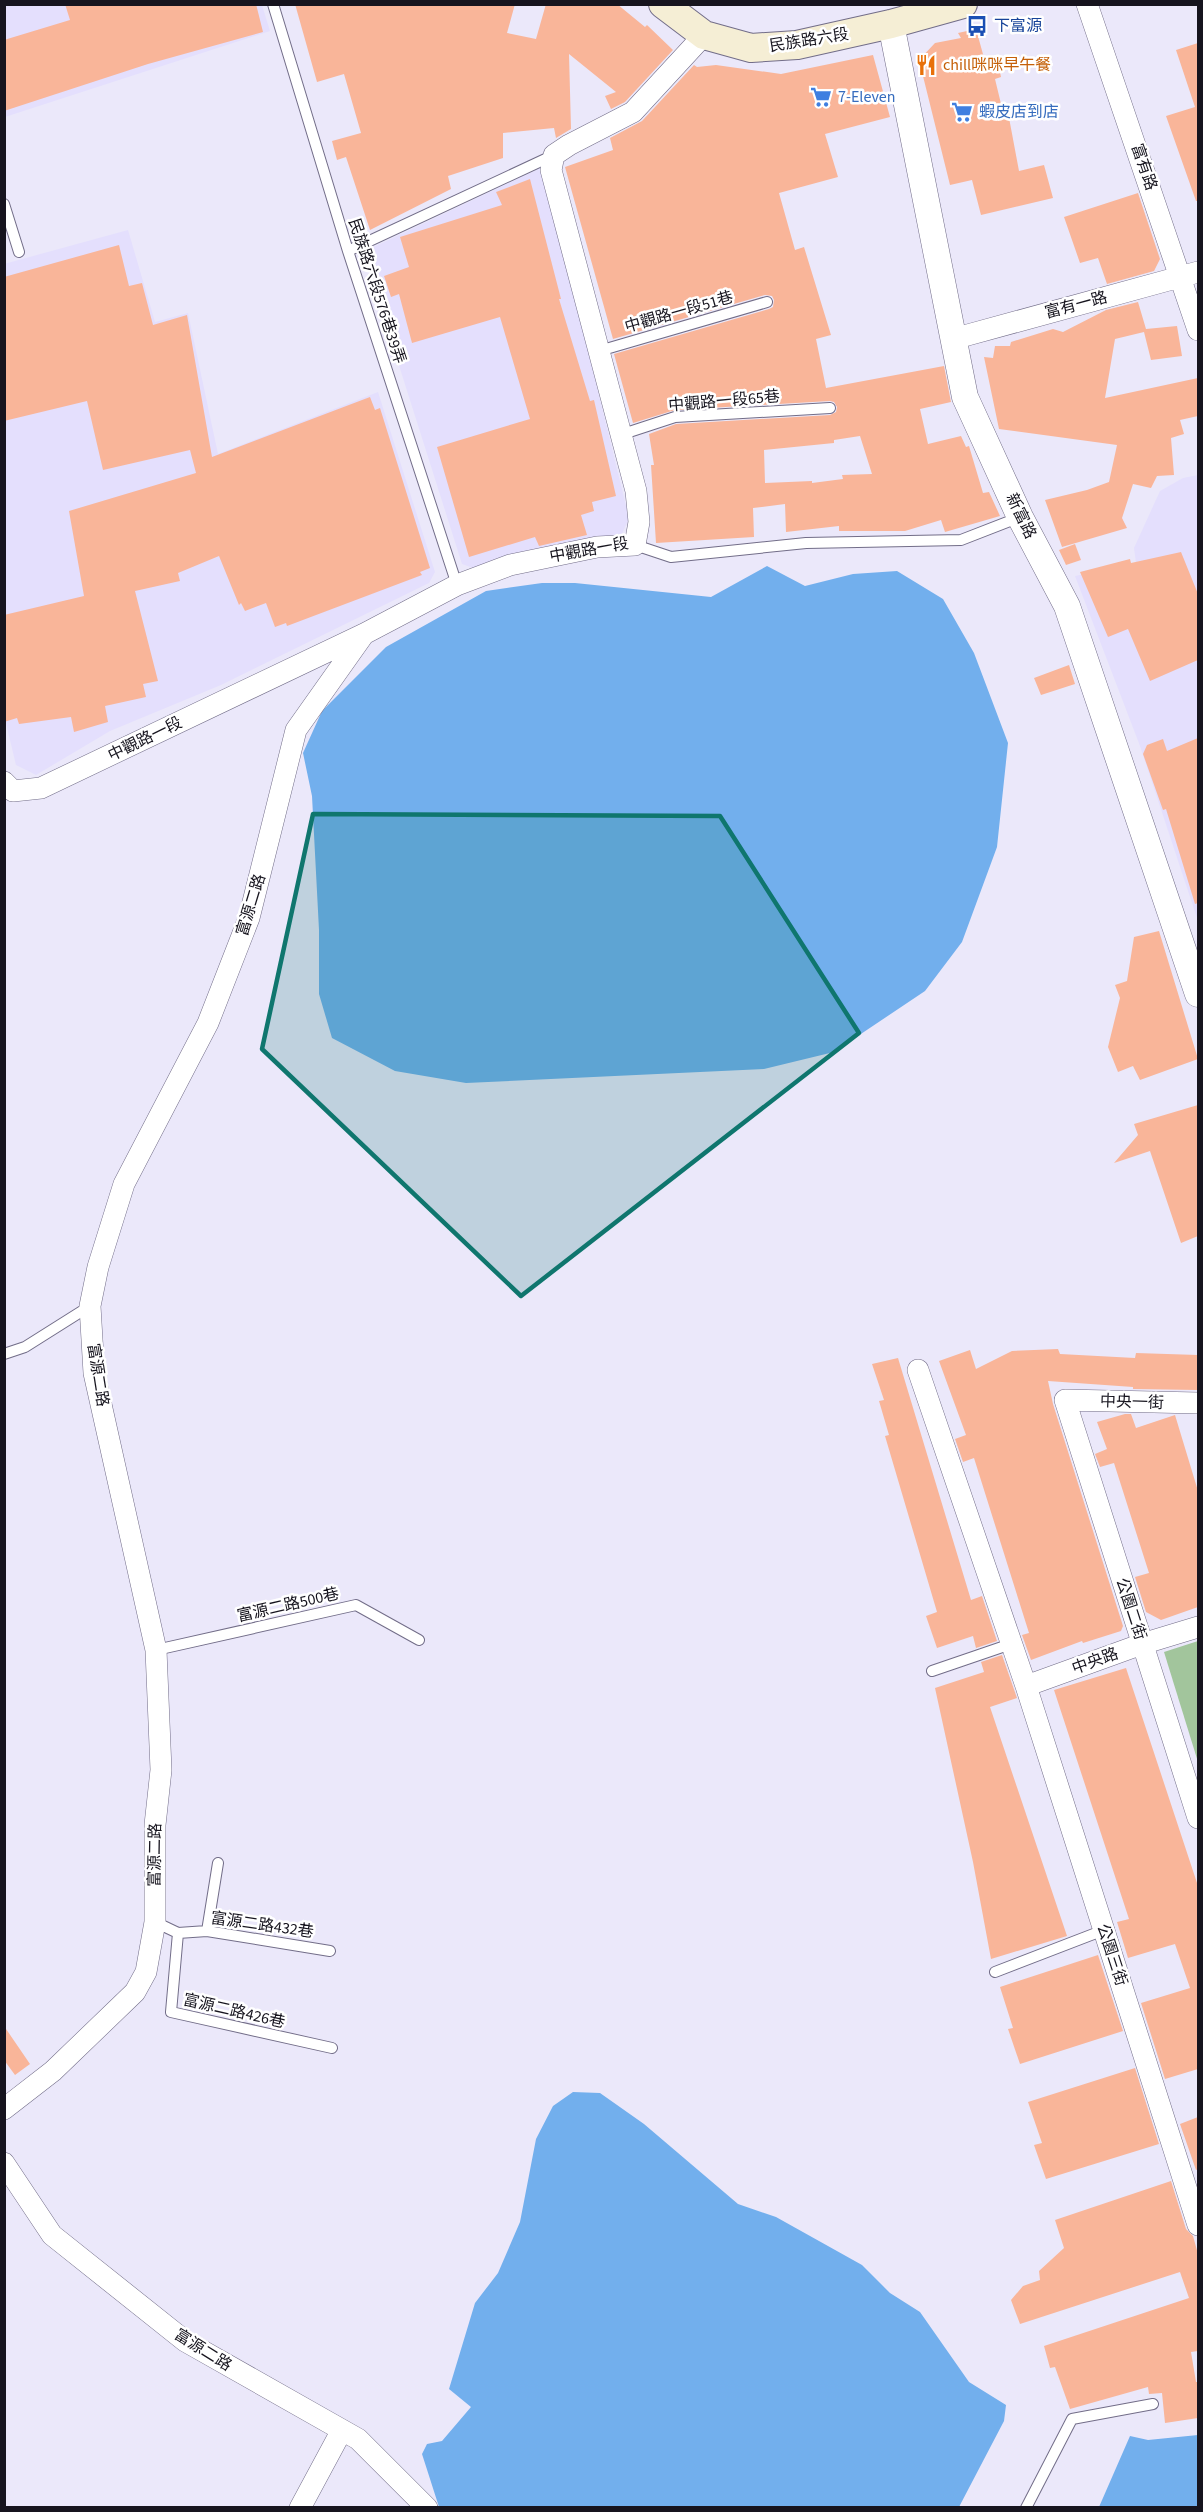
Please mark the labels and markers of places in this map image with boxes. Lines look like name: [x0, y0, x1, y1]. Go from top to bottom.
bus stop icon: 下富源: [965, 14, 989, 38]
place label: 下富源: [994, 15, 1042, 37]
restaurant icon: chill咪咪早午餐: [914, 53, 938, 77]
place label: chill咪咪早午餐: [943, 54, 1051, 76]
supermarket icon: 7-Eleven: [809, 85, 833, 109]
place label: 7-Eleven: [838, 86, 896, 108]
supermarket icon: 蝦皮店到店: [950, 100, 974, 124]
place label: 蝦皮店到店: [979, 101, 1059, 123]

